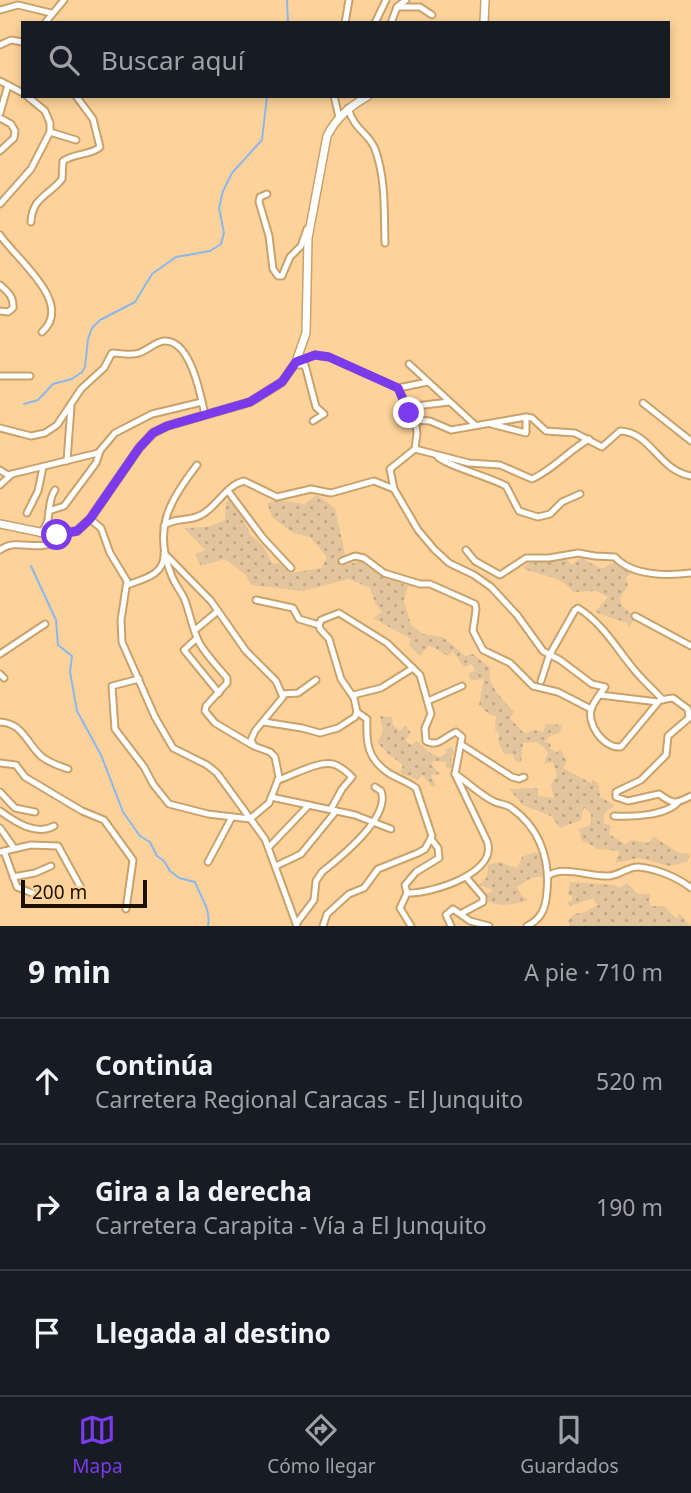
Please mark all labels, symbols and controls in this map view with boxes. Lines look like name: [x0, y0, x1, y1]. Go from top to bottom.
search box: [21, 21, 670, 98]
icon: search: [45, 41, 83, 79]
text: Buscar aquí: [101, 42, 244, 78]
route end: [393, 397, 424, 428]
route start: [41, 519, 72, 550]
scale bar: [21, 877, 147, 909]
text: 200 m: [32, 879, 87, 905]
text: 9 min: [28, 951, 111, 992]
text: A pie · 710 m: [524, 956, 663, 988]
text: Continúa: [95, 1047, 213, 1083]
icon: ahead: [28, 1062, 66, 1100]
text: 520 m: [596, 1065, 663, 1097]
text: Carretera Regional Caracas - El Junquito: [95, 1083, 523, 1115]
text: Gira a la derecha: [95, 1173, 312, 1209]
icon: right: [28, 1188, 66, 1226]
text: 190 m: [596, 1191, 663, 1223]
text: Carretera Carapita - Vía a El Junquito: [95, 1209, 487, 1241]
icon: arrive: [28, 1314, 66, 1352]
text: Llegada al destino: [95, 1315, 331, 1351]
tab: Mapa: [72, 1411, 123, 1479]
tab: Cómo llegar: [267, 1411, 376, 1479]
tab: Guardados: [520, 1411, 619, 1479]

